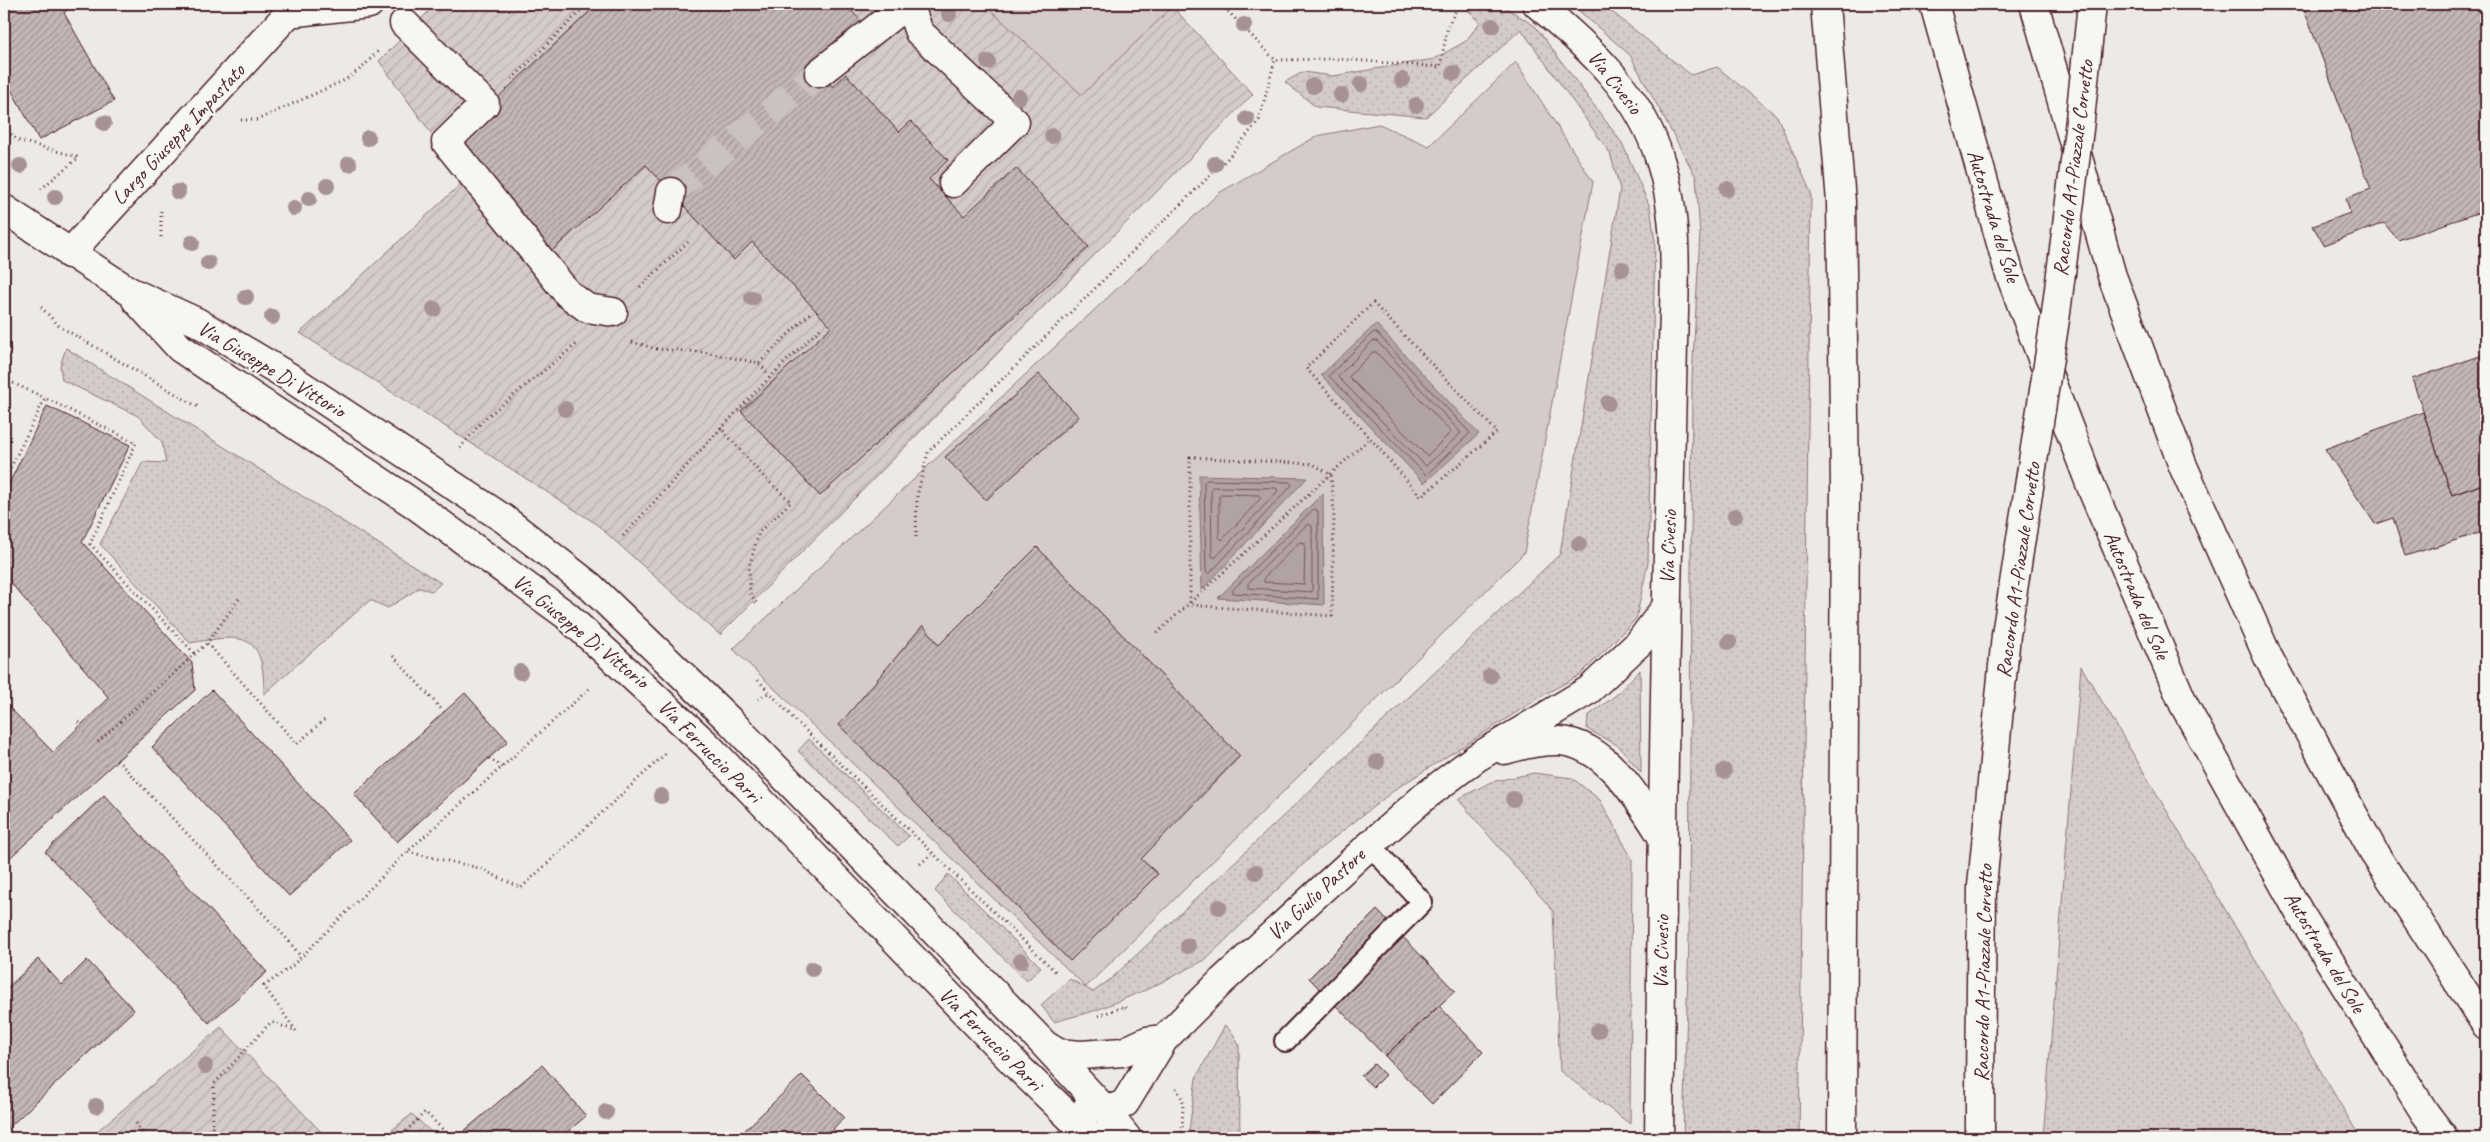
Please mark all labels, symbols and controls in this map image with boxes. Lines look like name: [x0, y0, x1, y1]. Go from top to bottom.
street label: Via Civesio: [1582, 45, 1649, 120]
street label: Largo Giuseppe Impastato: [106, 57, 251, 210]
street label: Raccordo A1-Piazzale Corvetto: [2047, 57, 2099, 277]
street label: Autostrada del Sole: [1962, 147, 2027, 287]
street label: Via Giuseppe Di Vittorio: [193, 315, 353, 425]
street label: Raccordo A1-Piazzale Corvetto: [1990, 459, 2046, 679]
street label: Via Civesio: [1654, 508, 1682, 584]
street label: Autostrada del Sole: [2098, 527, 2177, 665]
street label: Via Giuseppe Di Vittorio: [508, 568, 656, 695]
street label: Via Ferruccio Parri: [653, 694, 769, 810]
street label: Via Giulio Pastore: [1262, 841, 1371, 946]
street label: Raccordo A1-Piazzale Corvetto: [1968, 863, 1998, 1082]
street label: Autostrada del Sole: [2279, 887, 2373, 1019]
street label: Via Civesio: [1647, 913, 1675, 989]
street label: Via Ferruccio Parri: [934, 982, 1050, 1098]

